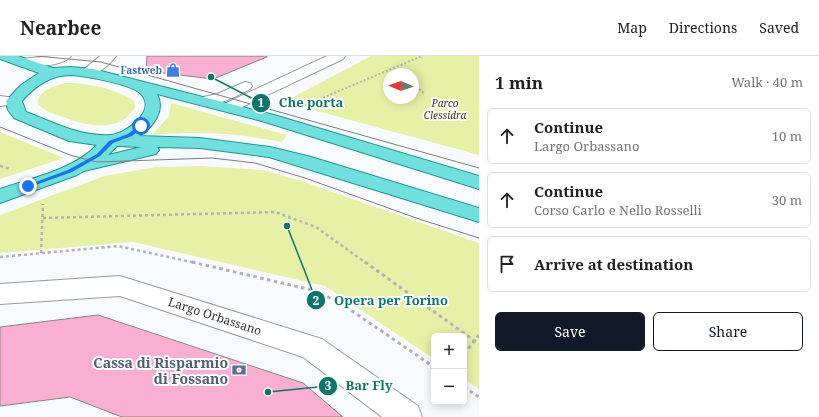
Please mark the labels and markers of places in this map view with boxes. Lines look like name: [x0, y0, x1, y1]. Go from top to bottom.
shop icon: Fastweb: [165, 62, 181, 78]
place label: Fastweb: [121, 63, 162, 77]
callout: Che porta: [251, 90, 352, 115]
callout: Opera per Torino: [306, 288, 456, 313]
place label: Cassa di Risparmio di Fossano: [93, 353, 228, 388]
bank icon: Cassa di Risparmio di Fossano: [231, 362, 247, 378]
callout: Bar Fly: [318, 373, 401, 398]

